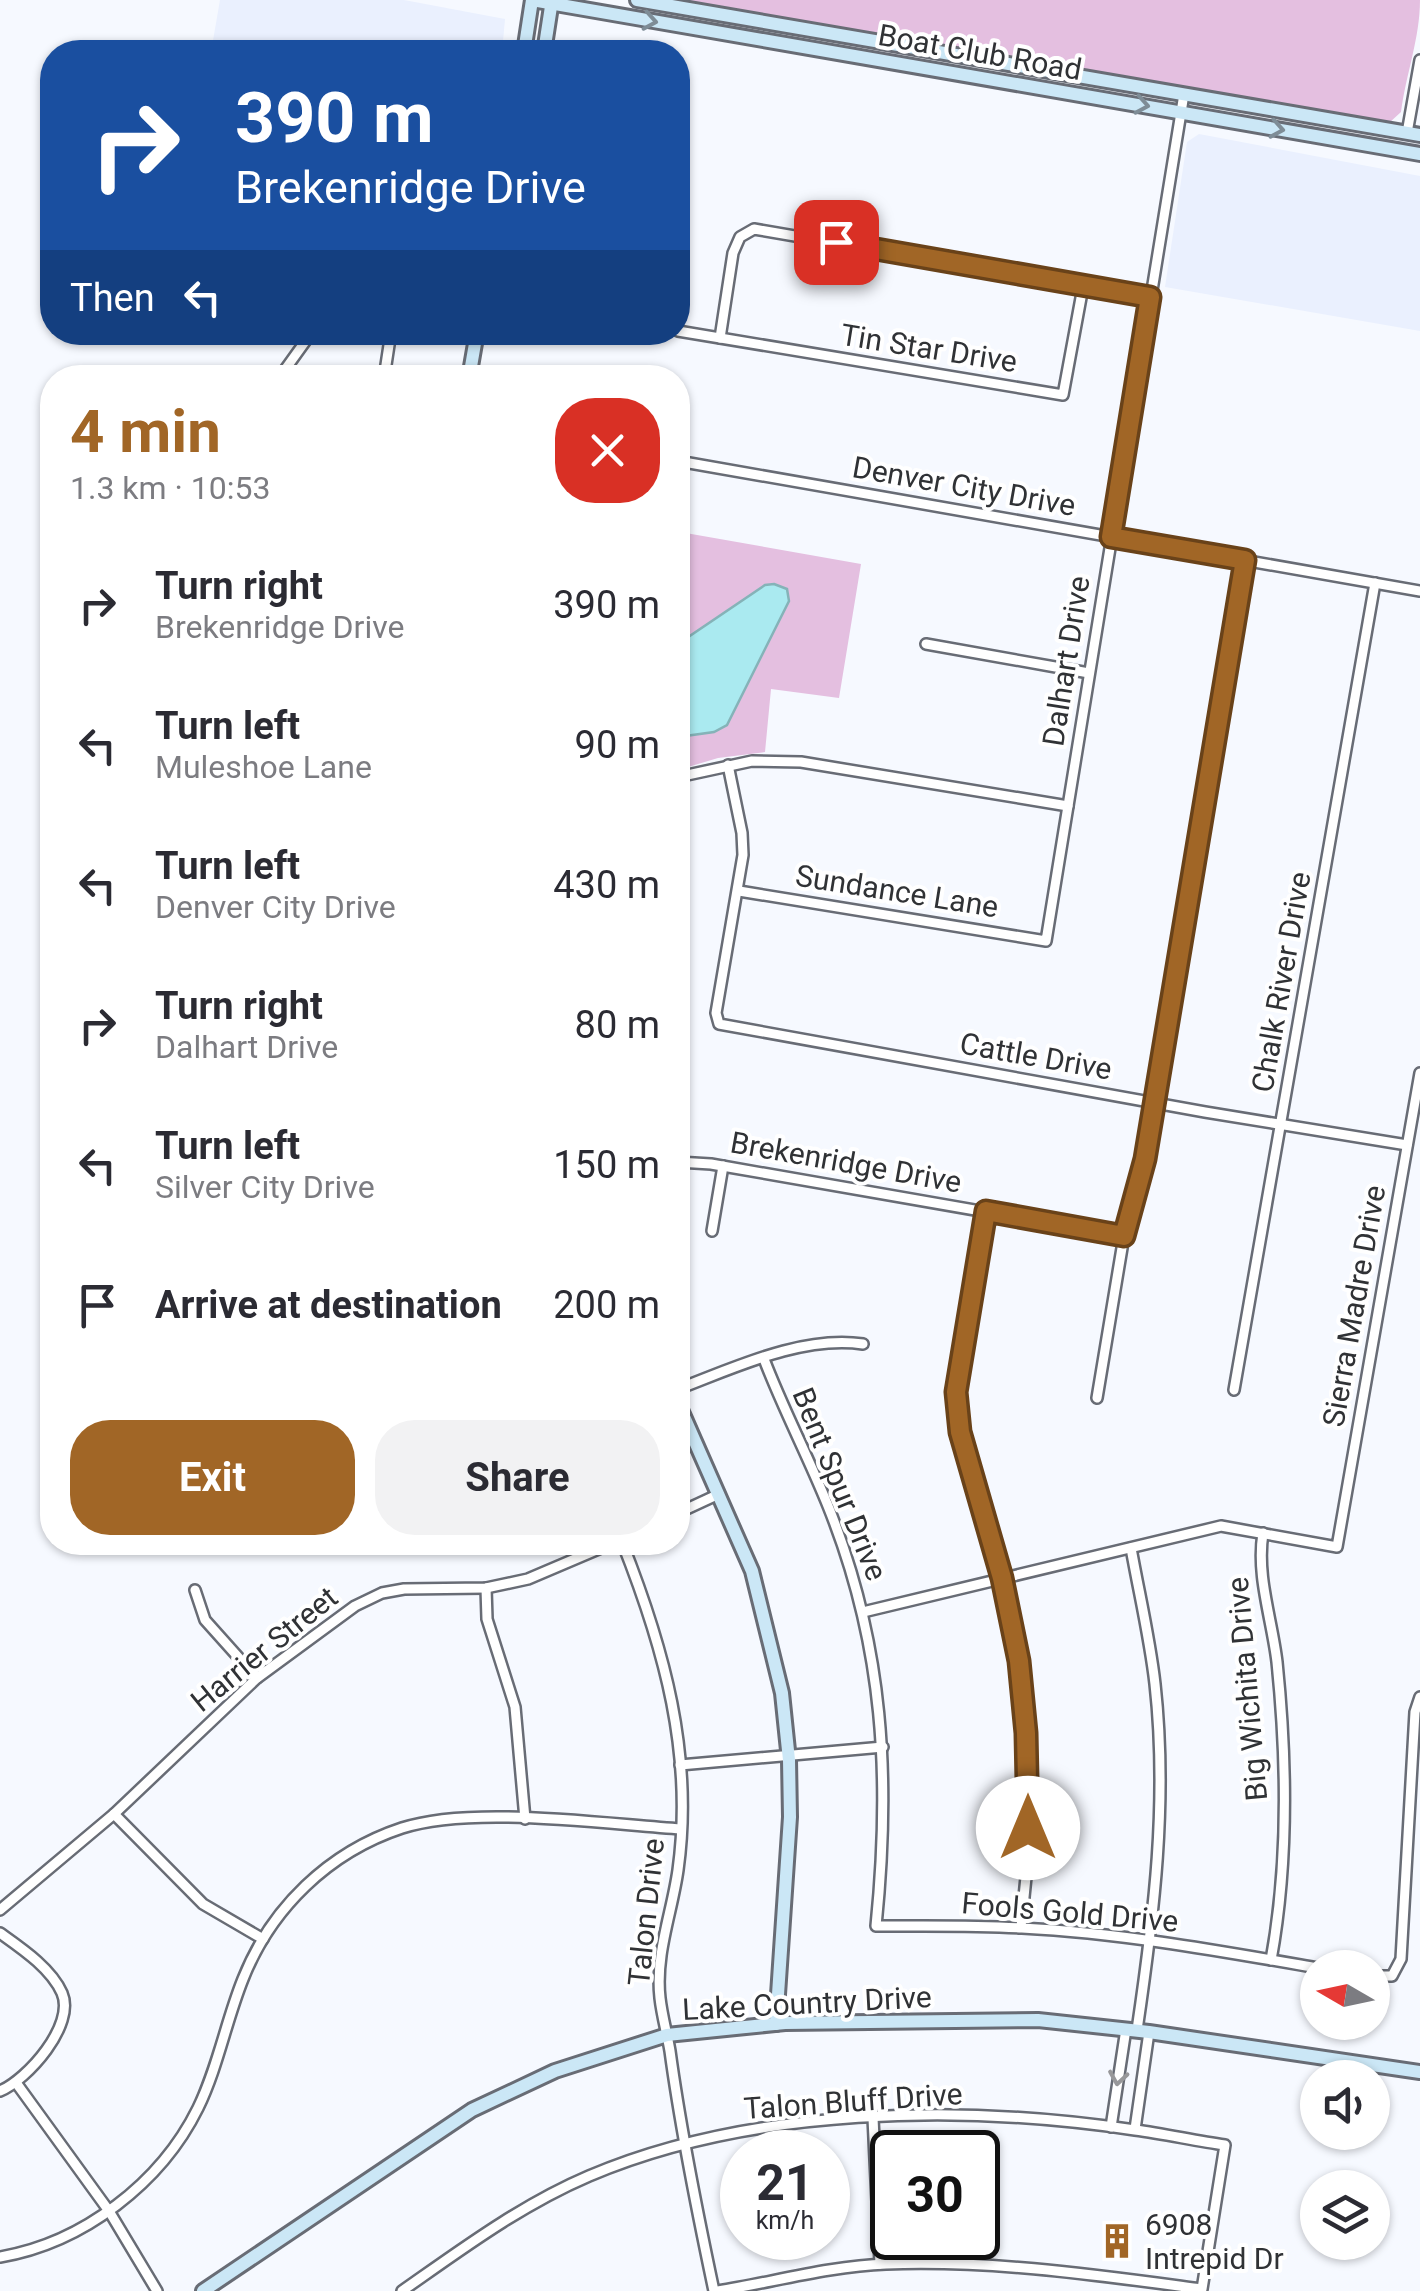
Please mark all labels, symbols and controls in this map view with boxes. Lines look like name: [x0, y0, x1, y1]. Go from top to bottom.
one-way arrow: [641, 10, 658, 31]
street label: Boat Club Road: [876, 17, 1084, 87]
text: 390 m: [235, 77, 434, 159]
icon: right: [70, 80, 200, 210]
one-way arrow: [1134, 94, 1151, 115]
one-way arrow: [1268, 118, 1285, 139]
text: Brekenridge Drive: [235, 161, 586, 214]
pin: [794, 200, 879, 285]
icon: arrive: [809, 215, 864, 270]
icon: left: [175, 270, 230, 325]
text: Then: [70, 276, 155, 320]
street label: Tin Star Drive: [838, 317, 1020, 379]
text: 4 min: [70, 396, 221, 467]
button: close: [555, 398, 660, 503]
street label: Denver City Drive: [850, 449, 1078, 523]
text: 1.3 km · 10:53: [70, 469, 271, 507]
text: Turn right: [155, 564, 323, 608]
street label: Dalhart Drive: [1035, 573, 1097, 749]
icon: right: [70, 578, 125, 633]
text: 390 m: [553, 583, 660, 627]
text: Brekenridge Drive: [155, 608, 404, 646]
text: Turn left: [155, 704, 300, 748]
icon: left: [70, 718, 125, 773]
text: 90 m: [575, 723, 660, 767]
text: Muleshoe Lane: [155, 748, 372, 786]
text: Turn left: [155, 844, 300, 888]
icon: left: [70, 858, 125, 913]
street label: Sundance Lane: [793, 858, 1001, 924]
text: 430 m: [553, 863, 660, 907]
street label: Chalk River Drive: [1244, 869, 1318, 1095]
text: Denver City Drive: [155, 888, 396, 926]
text: Turn right: [155, 984, 323, 1028]
icon: right: [70, 998, 125, 1053]
text: 80 m: [575, 1003, 660, 1047]
street label: Cattle Drive: [957, 1025, 1115, 1087]
text: Dalhart Drive: [155, 1028, 338, 1066]
text: Turn left: [155, 1124, 300, 1168]
street label: Brekenridge Drive: [728, 1124, 964, 1200]
icon: left: [70, 1138, 125, 1193]
text: 150 m: [553, 1143, 660, 1187]
text: Silver City Drive: [155, 1168, 375, 1206]
street label: Sierra Madre Drive: [1316, 1183, 1392, 1429]
icon: arrive: [70, 1278, 125, 1333]
text: Arrive at destination: [155, 1283, 502, 1327]
text: 200 m: [553, 1283, 660, 1327]
street label: Bent Spur Drive: [785, 1383, 895, 1585]
button: Exit: [70, 1420, 355, 1535]
button: Share: [375, 1420, 660, 1535]
street label: Big Wichita Drive: [1220, 1576, 1274, 1802]
street label: Harrier Street: [184, 1579, 344, 1719]
position arrow: [976, 1776, 1080, 1880]
street label: Talon Drive: [621, 1836, 671, 1988]
street label: Fools Gold Drive: [960, 1885, 1180, 1939]
north arrow: [1300, 1950, 1390, 2040]
map controls: [1300, 1950, 1390, 2260]
street label: Lake Country Drive: [681, 1979, 933, 2027]
button: sound: [1300, 2060, 1390, 2150]
one-way arrow: [1108, 2070, 1129, 2086]
street label: Talon Bluff Drive: [742, 2076, 964, 2126]
speed limit sign: 30: [870, 2130, 1000, 2260]
text: 21: [756, 2154, 814, 2212]
button: layers: [1300, 2170, 1390, 2260]
text: km/h: [756, 2206, 814, 2235]
place label: 6908 Intrepid Dr: [1145, 2207, 1284, 2276]
building icon: 6908 Intrepid Dr: [1098, 2222, 1136, 2260]

